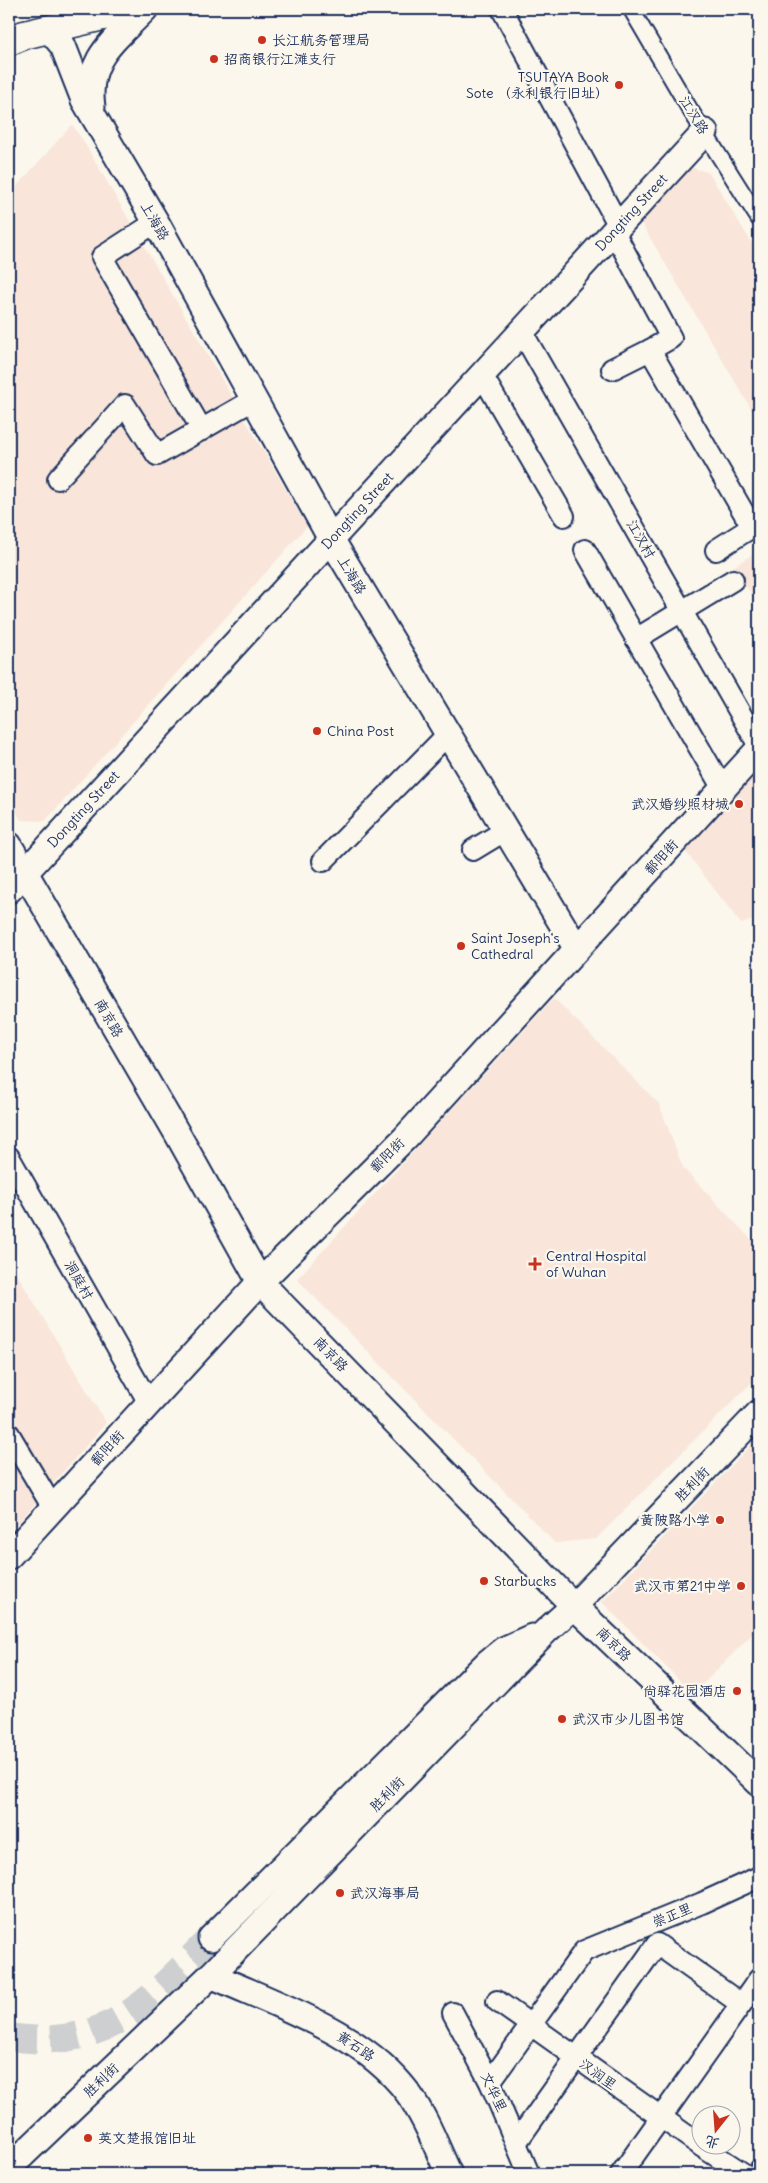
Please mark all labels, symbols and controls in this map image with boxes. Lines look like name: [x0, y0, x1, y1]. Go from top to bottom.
place label: 长江航务管理局: [272, 31, 370, 49]
marker: 长江航务管理局: [256, 34, 268, 46]
place label: 招商银行江滩支行: [224, 50, 336, 68]
marker: 招商银行江滩支行: [208, 53, 220, 65]
place label: TSUTAYA Book Sote （永利银行旧址）: [466, 68, 609, 102]
marker: TSUTAYA Book Sote （永利银行旧址）: [613, 79, 625, 91]
street label: 江汉路: [675, 92, 713, 138]
street label: Dongting Street: [591, 170, 671, 255]
street label: 上海路: [137, 198, 173, 244]
street label: Dongting Street: [317, 468, 397, 553]
street label: 江汉村: [623, 516, 659, 562]
street label: 上海路: [333, 552, 371, 598]
place label: China Post: [327, 722, 394, 740]
marker: China Post: [311, 725, 323, 737]
street label: Dongting Street: [44, 767, 123, 851]
place label: 武汉婚纱照材城: [631, 795, 729, 813]
marker: 武汉婚纱照材城: [733, 798, 745, 810]
street label: 鄱阳街: [640, 835, 682, 879]
place label: Saint Joseph's Cathedral: [471, 929, 560, 963]
marker: Saint Joseph's Cathedral: [455, 940, 467, 952]
street label: 南京路: [91, 995, 127, 1041]
street label: 鄱阳街: [366, 1134, 408, 1176]
place label: Central Hospital of Wuhan: [546, 1247, 646, 1281]
street label: 洞庭村: [61, 1257, 97, 1303]
marker: Central Hospital of Wuhan: [528, 1257, 542, 1271]
street label: 南京路: [310, 1333, 352, 1375]
street label: 鄱阳街: [86, 1426, 128, 1470]
street label: 胜利街: [671, 1463, 713, 1505]
place label: 黄陂路小学: [640, 1511, 710, 1529]
marker: 黄陂路小学: [714, 1514, 726, 1526]
place label: Starbucks: [494, 1572, 556, 1590]
marker: Starbucks: [478, 1575, 490, 1587]
place label: 武汉市第21中学: [634, 1577, 731, 1595]
marker: 武汉市第21中学: [735, 1580, 747, 1592]
street label: 南京路: [593, 1623, 635, 1665]
place label: 尚驿花园酒店: [643, 1682, 727, 1700]
marker: 尚驿花园酒店: [731, 1685, 743, 1697]
place label: 武汉市少儿图书馆: [572, 1710, 684, 1728]
marker: 武汉市少儿图书馆: [556, 1713, 568, 1725]
street label: 胜利街: [366, 1773, 408, 1815]
place label: 武汉海事局: [350, 1884, 420, 1902]
marker: 武汉海事局: [334, 1887, 346, 1899]
street label: 崇正里: [649, 1899, 695, 1931]
street label: 黄石路: [334, 2027, 378, 2065]
street label: 汉润里: [576, 2054, 620, 2094]
street label: 胜利街: [80, 2059, 122, 2101]
street label: 文华里: [477, 2069, 511, 2115]
north arrow: [690, 2106, 740, 2156]
place label: 英文楚报馆旧址: [98, 2129, 196, 2147]
marker: 英文楚报馆旧址: [82, 2132, 94, 2144]
text: 北: [703, 2132, 722, 2153]

